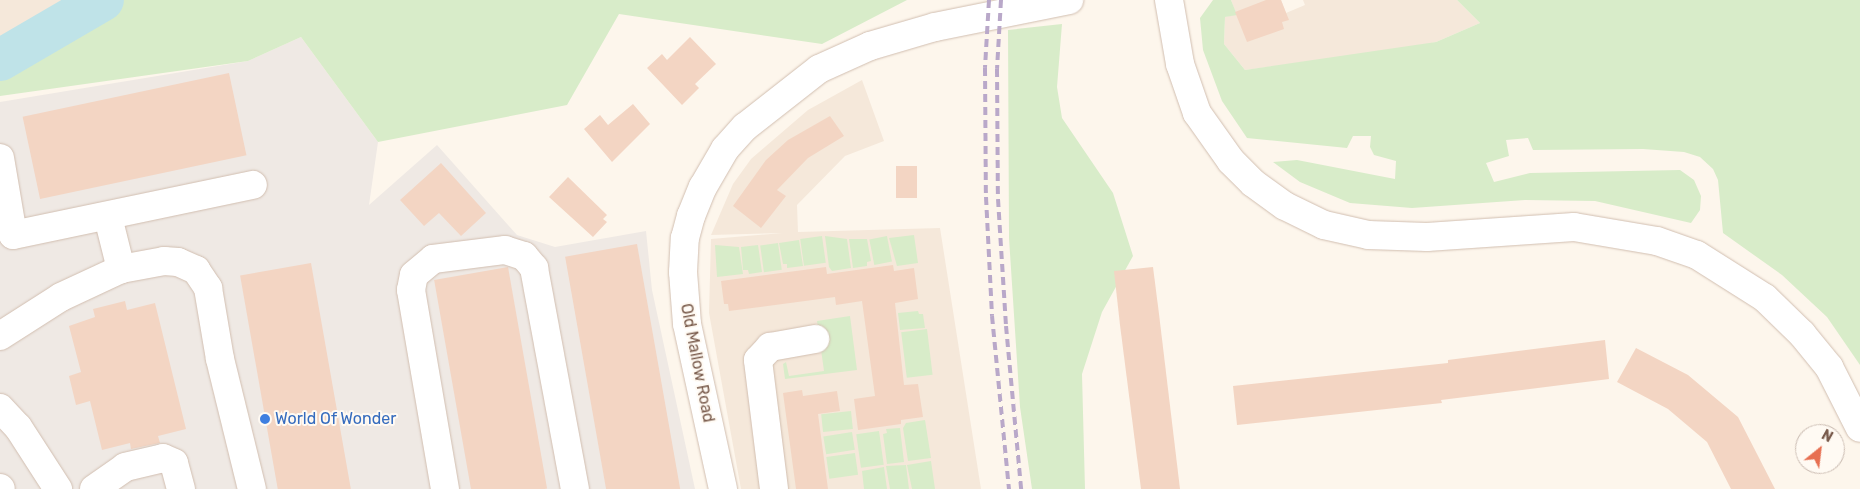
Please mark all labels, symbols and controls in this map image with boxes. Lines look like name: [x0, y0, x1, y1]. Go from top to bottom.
street label: Old Mallow Road: [676, 302, 718, 424]
place label: World Of Wonder: [275, 409, 397, 429]
marker: World Of Wonder: [259, 413, 271, 425]
north arrow: [1795, 424, 1845, 474]
text: N: [1818, 426, 1836, 446]

